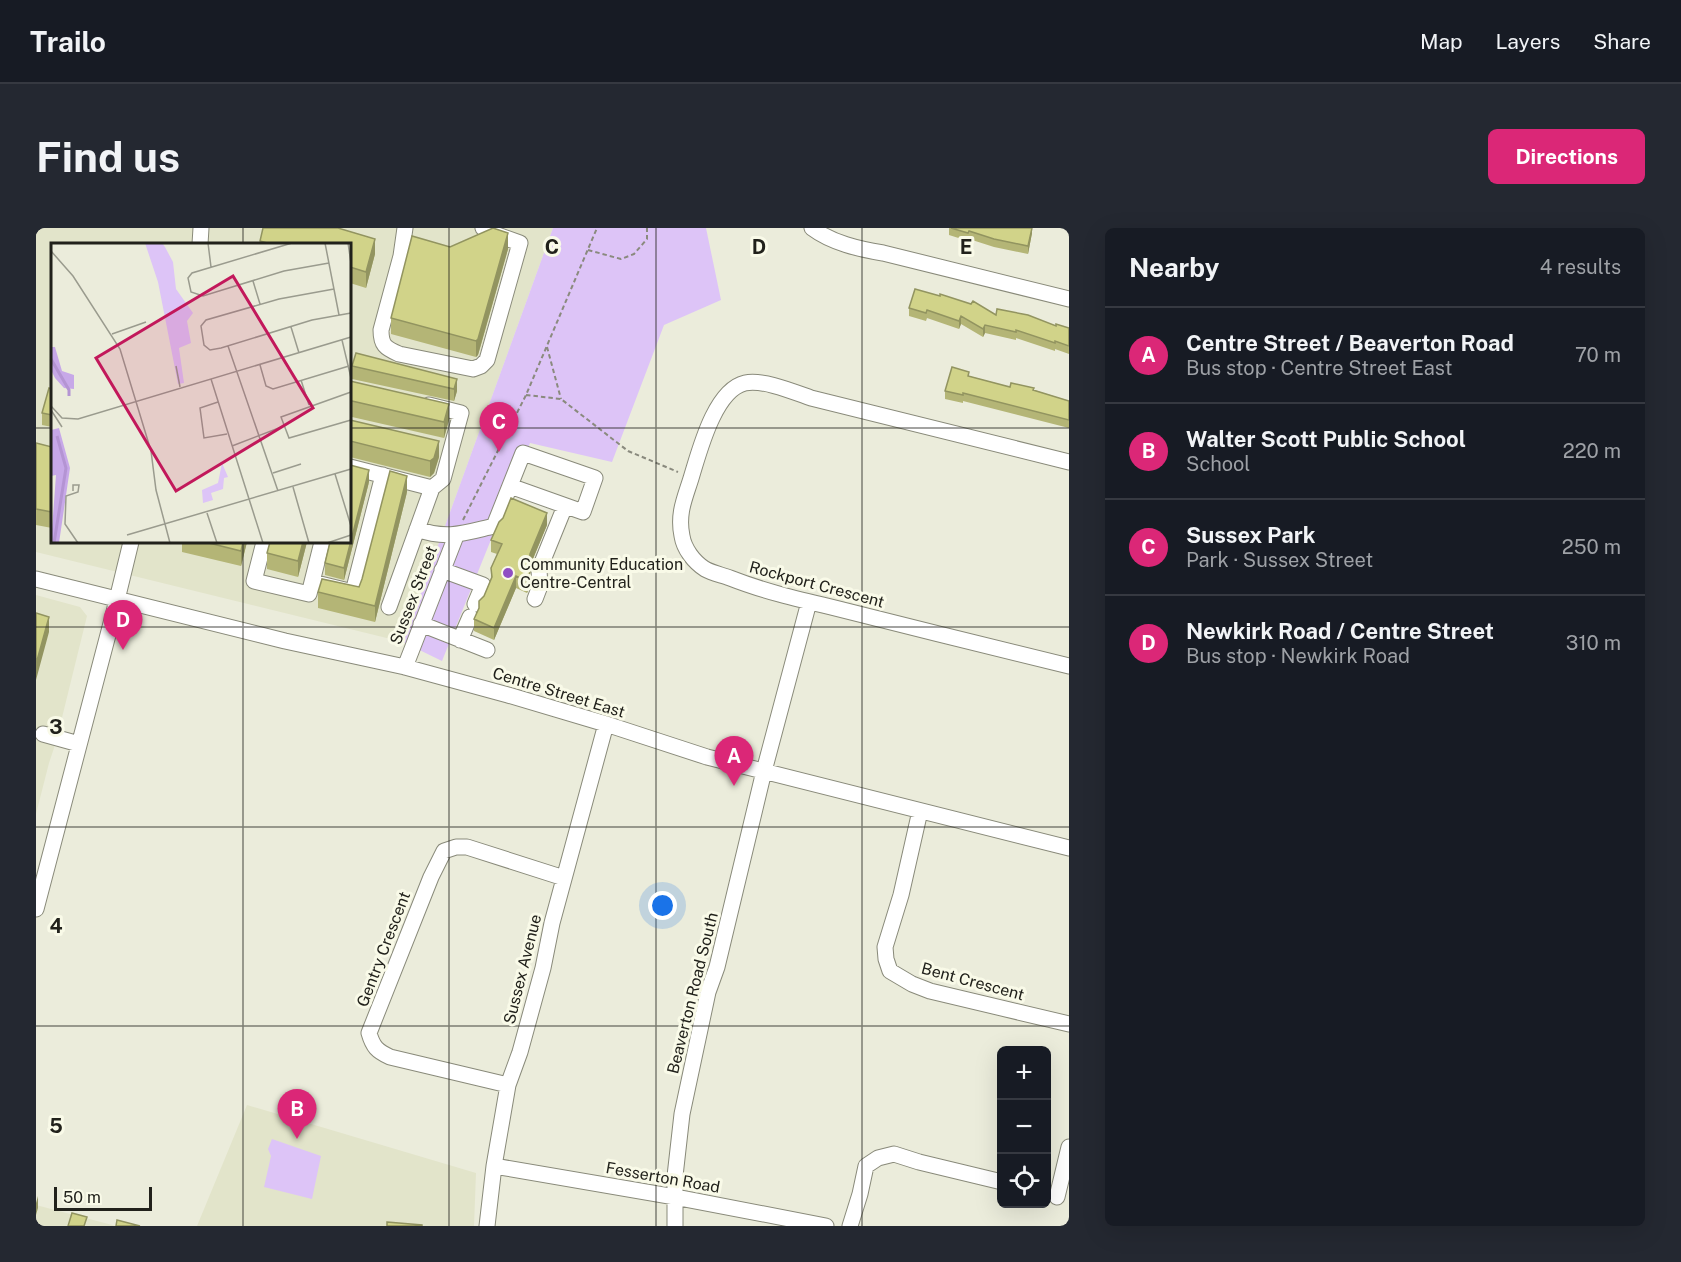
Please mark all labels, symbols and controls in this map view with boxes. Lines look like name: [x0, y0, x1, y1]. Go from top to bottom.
text: Trailo: [30, 25, 106, 58]
text: Map: [1420, 29, 1463, 54]
text: Layers: [1496, 29, 1560, 54]
text: Share: [1593, 29, 1651, 54]
button: Directions: [1488, 129, 1645, 184]
text: Find us: [36, 132, 180, 181]
text: C: [545, 235, 559, 259]
text: D: [752, 235, 766, 259]
text: E: [960, 235, 972, 259]
inset map: [51, 243, 351, 543]
text: Nearby: [1129, 252, 1219, 283]
text: 4 results: [1540, 255, 1621, 279]
text: Centre Street / Beaverton Road: [1186, 330, 1514, 356]
text: A: [1141, 343, 1156, 367]
text: 70 m: [1575, 343, 1621, 367]
text: Bus stop · Centre Street East: [1186, 356, 1452, 380]
pin: C: [480, 402, 518, 452]
text: Walter Scott Public School: [1186, 426, 1466, 452]
text: B: [1142, 439, 1155, 463]
text: 220 m: [1563, 439, 1621, 463]
text: School: [1186, 452, 1250, 476]
text: Sussex Park: [1186, 522, 1315, 548]
text: C: [1141, 535, 1156, 559]
text: 250 m: [1562, 535, 1621, 559]
street label: Sussex Street: [386, 543, 441, 647]
text: Park · Sussex Street: [1186, 548, 1373, 572]
place label: Community Education Centre-Central: [520, 555, 683, 592]
street label: Rockport Crescent: [747, 557, 886, 612]
marker: Community Education Centre-Central: [501, 566, 515, 580]
pin: D: [104, 600, 142, 650]
text: Newkirk Road / Centre Street: [1186, 618, 1494, 644]
text: D: [1141, 631, 1156, 655]
text: 310 m: [1566, 631, 1621, 655]
text: Bus stop · Newkirk Road: [1186, 644, 1410, 668]
street label: Centre Street East: [490, 663, 627, 722]
text: 3: [49, 715, 63, 739]
pin: A: [714, 736, 754, 786]
street label: Gentry Crescent: [353, 889, 414, 1009]
your location: [648, 891, 677, 920]
street label: Beaverton Road South: [663, 910, 722, 1076]
street label: Sussex Avenue: [500, 912, 545, 1026]
text: 4: [49, 914, 63, 938]
street label: Bent Crescent: [919, 959, 1026, 1004]
map controls: [997, 1046, 1051, 1208]
button: +: [997, 1046, 1051, 1100]
pin: B: [278, 1090, 316, 1139]
button: −: [997, 1100, 1051, 1154]
text: 5: [49, 1114, 63, 1138]
button: locate: [997, 1154, 1051, 1208]
street label: Fesserton Road: [604, 1158, 721, 1197]
scale bar: [54, 1184, 152, 1212]
text: 50 m: [63, 1188, 101, 1207]

